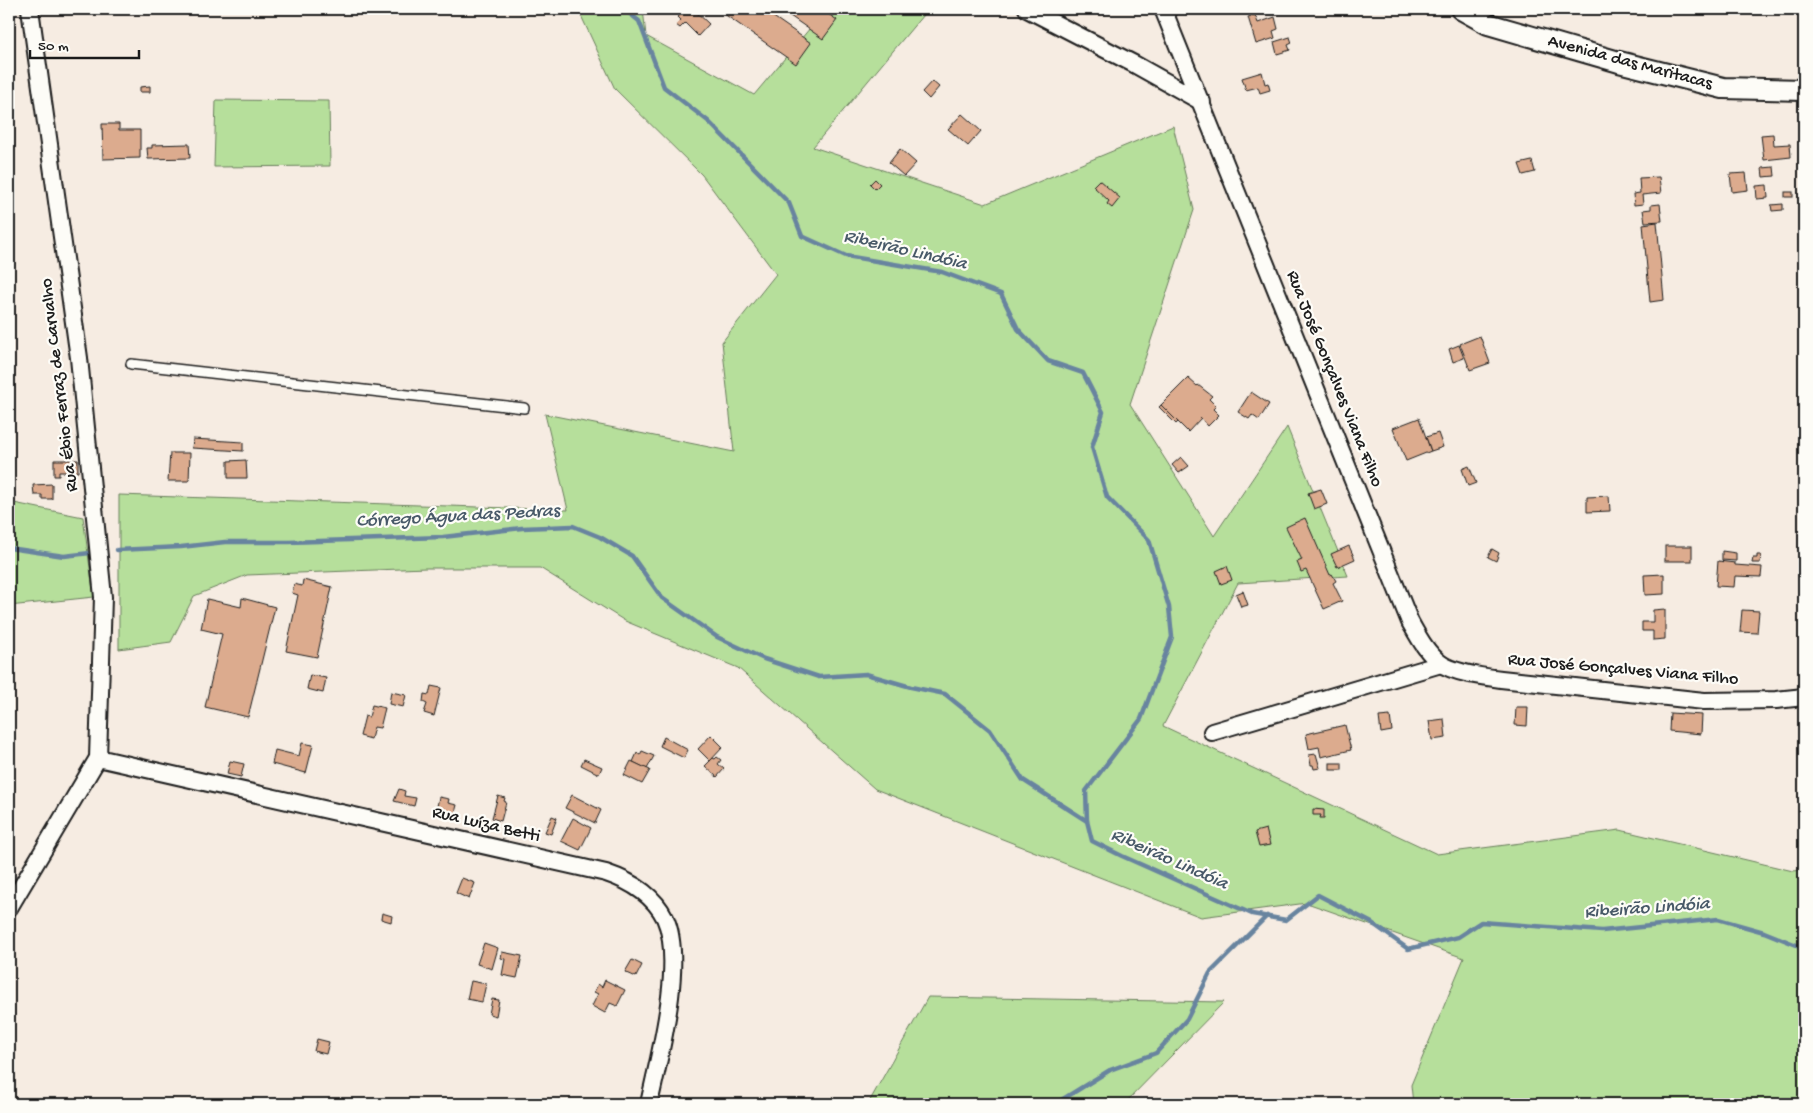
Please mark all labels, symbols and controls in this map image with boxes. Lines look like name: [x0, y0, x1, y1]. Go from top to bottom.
scale bar: [30, 28, 139, 60]
street label: Avenida das Maritacas: [1545, 31, 1716, 95]
text: 50 m: [38, 38, 69, 56]
water label: Ribeirão Lindóia: [841, 226, 970, 277]
street label: Rua José Gonçalves Viana Filho: [1281, 268, 1387, 490]
street label: Rua Ébio Ferraz de Carvalho: [36, 277, 84, 493]
water label: Córrego Água das Pedras: [356, 500, 562, 534]
street label: Rua José Gonçalves Viana Filho: [1507, 649, 1739, 691]
street label: Rua Luíza Betti: [430, 802, 542, 848]
water label: Ribeirão Lindóia: [1107, 824, 1232, 897]
water label: Ribeirão Lindóia: [1584, 893, 1712, 925]

